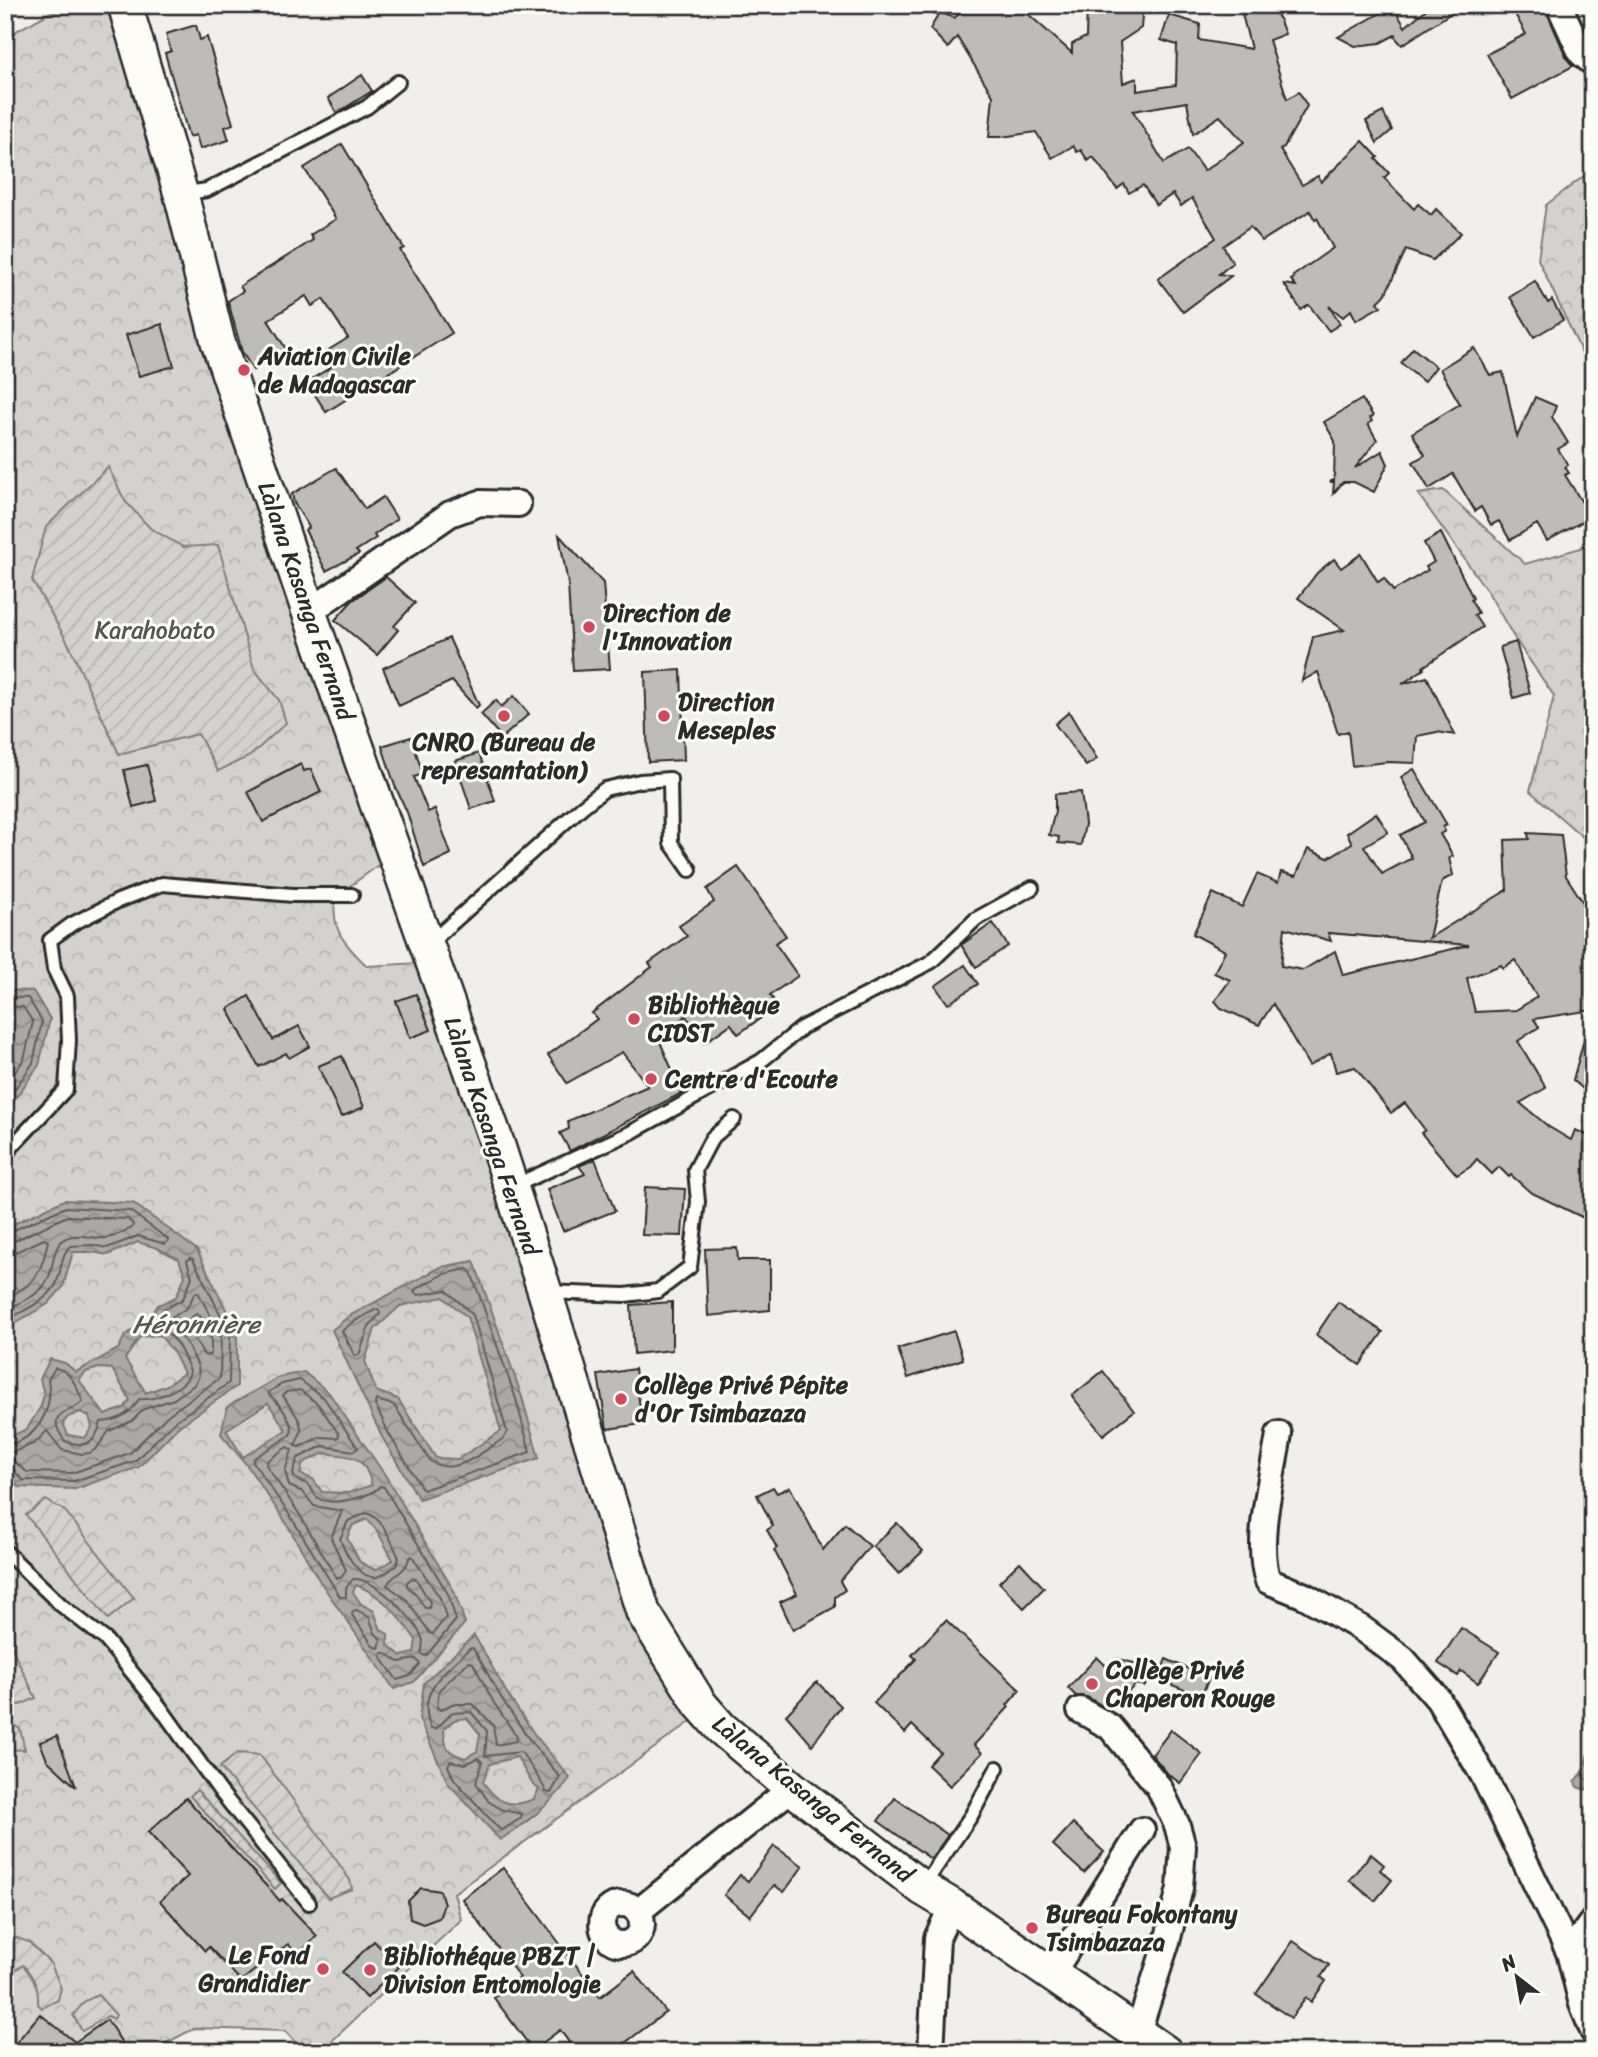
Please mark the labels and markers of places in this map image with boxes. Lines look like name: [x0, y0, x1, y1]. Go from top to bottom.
place label: Aviation Civile de Madagascar: [257, 335, 417, 405]
marker: Aviation Civile de Madagascar: [236, 362, 252, 378]
place label: Direction de l'Innovation: [602, 592, 732, 662]
marker: Direction de l'Innovation: [581, 619, 597, 635]
place label: Direction Meseples: [677, 681, 776, 751]
marker: CNRO (Bureau de represantation): [496, 708, 512, 724]
marker: Direction Meseples: [656, 708, 672, 724]
place label: CNRO (Bureau de represantation): [412, 721, 596, 791]
place label: Bibliothèque CIDST: [647, 984, 780, 1054]
marker: Bibliothèque CIDST: [626, 1011, 642, 1027]
place label: Centre d'Ecoute: [664, 1058, 839, 1100]
marker: Centre d'Ecoute: [643, 1071, 659, 1087]
place label: Collège Privé Pépite d'Or Tsimbazaza: [634, 1364, 849, 1434]
marker: Collège Privé Pépite d'Or Tsimbazaza: [613, 1391, 629, 1407]
place label: Collège Privé Chaperon Rouge: [1105, 1649, 1275, 1719]
marker: Collège Privé Chaperon Rouge: [1084, 1676, 1100, 1692]
place label: Bureau Fokontany Tsimbazaza: [1046, 1893, 1238, 1963]
marker: Bureau Fokontany Tsimbazaza: [1024, 1920, 1040, 1936]
place label: Le Fond Grandidier: [199, 1934, 311, 2004]
place label: Bibliothéque PBZT | Division Entomologie: [384, 1935, 601, 2005]
marker: Le Fond Grandidier: [315, 1961, 331, 1977]
marker: Bibliothéque PBZT | Division Entomologie: [362, 1962, 378, 1978]

